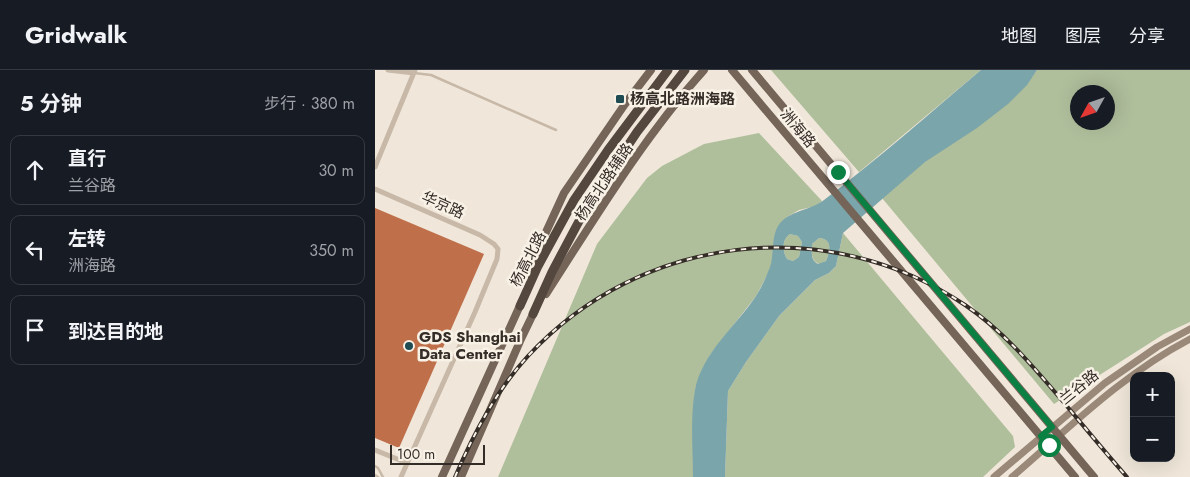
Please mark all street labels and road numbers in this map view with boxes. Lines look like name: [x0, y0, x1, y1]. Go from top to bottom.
street label: 洲海路: [775, 104, 821, 152]
street label: 杨高北路辅路: [570, 139, 638, 225]
street label: 华京路: [418, 186, 468, 224]
street label: 杨高北路: [505, 227, 551, 291]
street label: 兰谷路: [1055, 364, 1103, 410]

